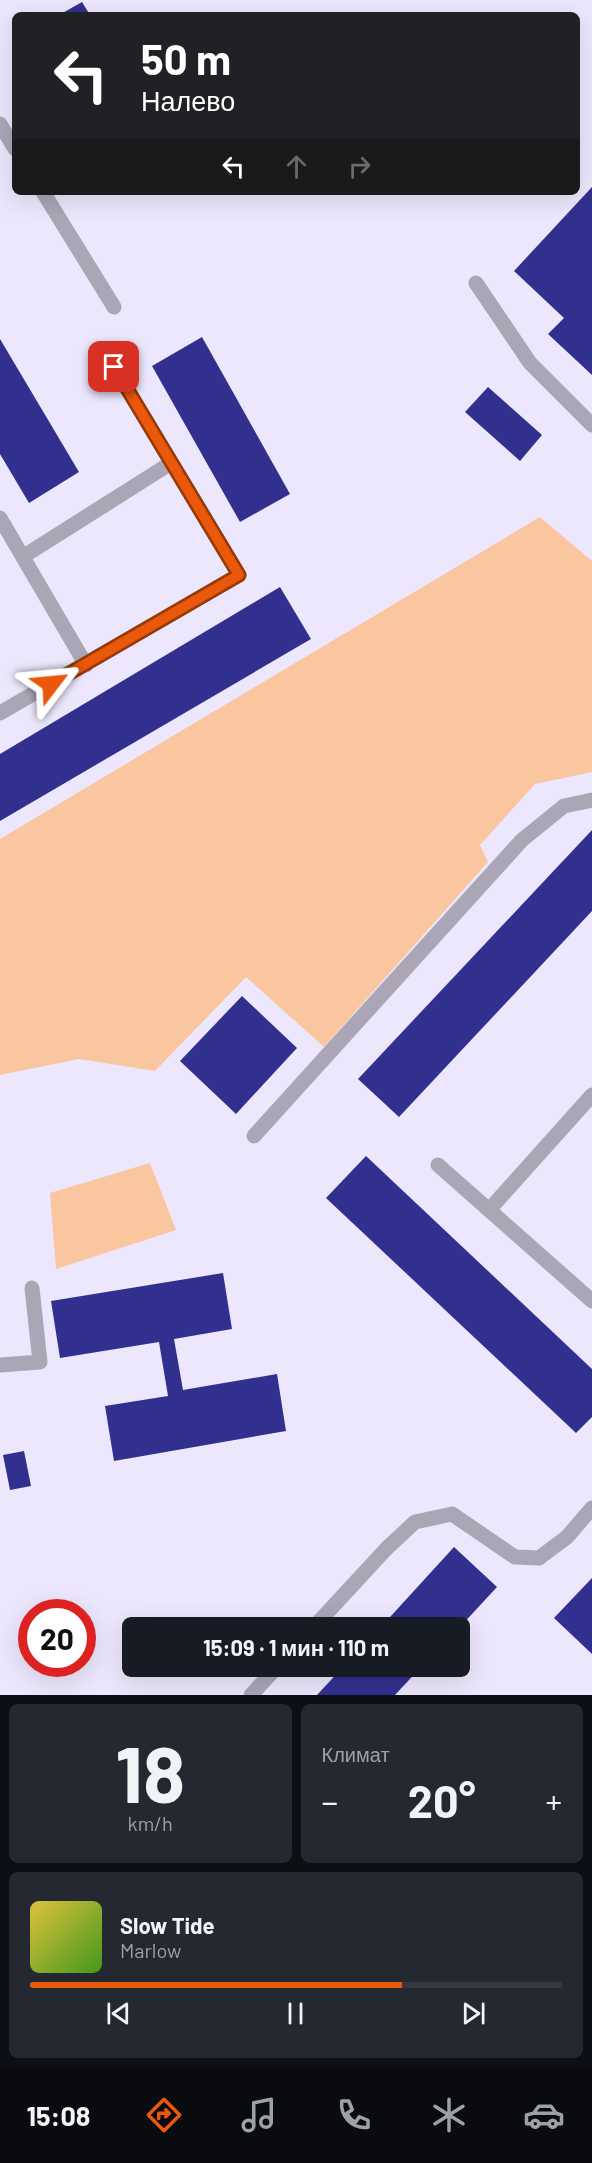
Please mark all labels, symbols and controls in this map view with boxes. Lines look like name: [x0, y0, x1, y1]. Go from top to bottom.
text: 50 m: [141, 33, 231, 83]
icon: left: [42, 36, 120, 114]
text: Налево: [141, 84, 235, 116]
icon: left: [217, 150, 250, 183]
icon: ahead: [280, 150, 313, 183]
icon: right: [343, 150, 376, 183]
pin: [88, 341, 139, 392]
icon: arrive: [97, 350, 130, 383]
position arrow: [19, 652, 83, 716]
speed limit sign: 20: [18, 1599, 96, 1677]
text: 15:09 · 1 мин · 110 m: [203, 1634, 389, 1660]
text: 18: [115, 1725, 185, 1819]
text: Климат: [322, 1742, 390, 1766]
text: 20°: [408, 1773, 476, 1827]
text: −: [322, 1781, 338, 1821]
text: +: [546, 1781, 562, 1821]
text: km/h: [128, 1811, 173, 1835]
text: Slow Tide: [120, 1912, 215, 1938]
text: Marlow: [120, 1938, 181, 1962]
icon: previous: [102, 1997, 135, 2030]
icon: pause: [279, 1997, 312, 2030]
icon: next: [457, 1997, 490, 2030]
icon: directions: [143, 2094, 185, 2136]
icon: music: [238, 2094, 280, 2136]
icon: phone: [333, 2094, 375, 2136]
icon: climate: [428, 2094, 470, 2136]
icon: car: [523, 2094, 565, 2136]
text: 15:08: [27, 2099, 90, 2131]

